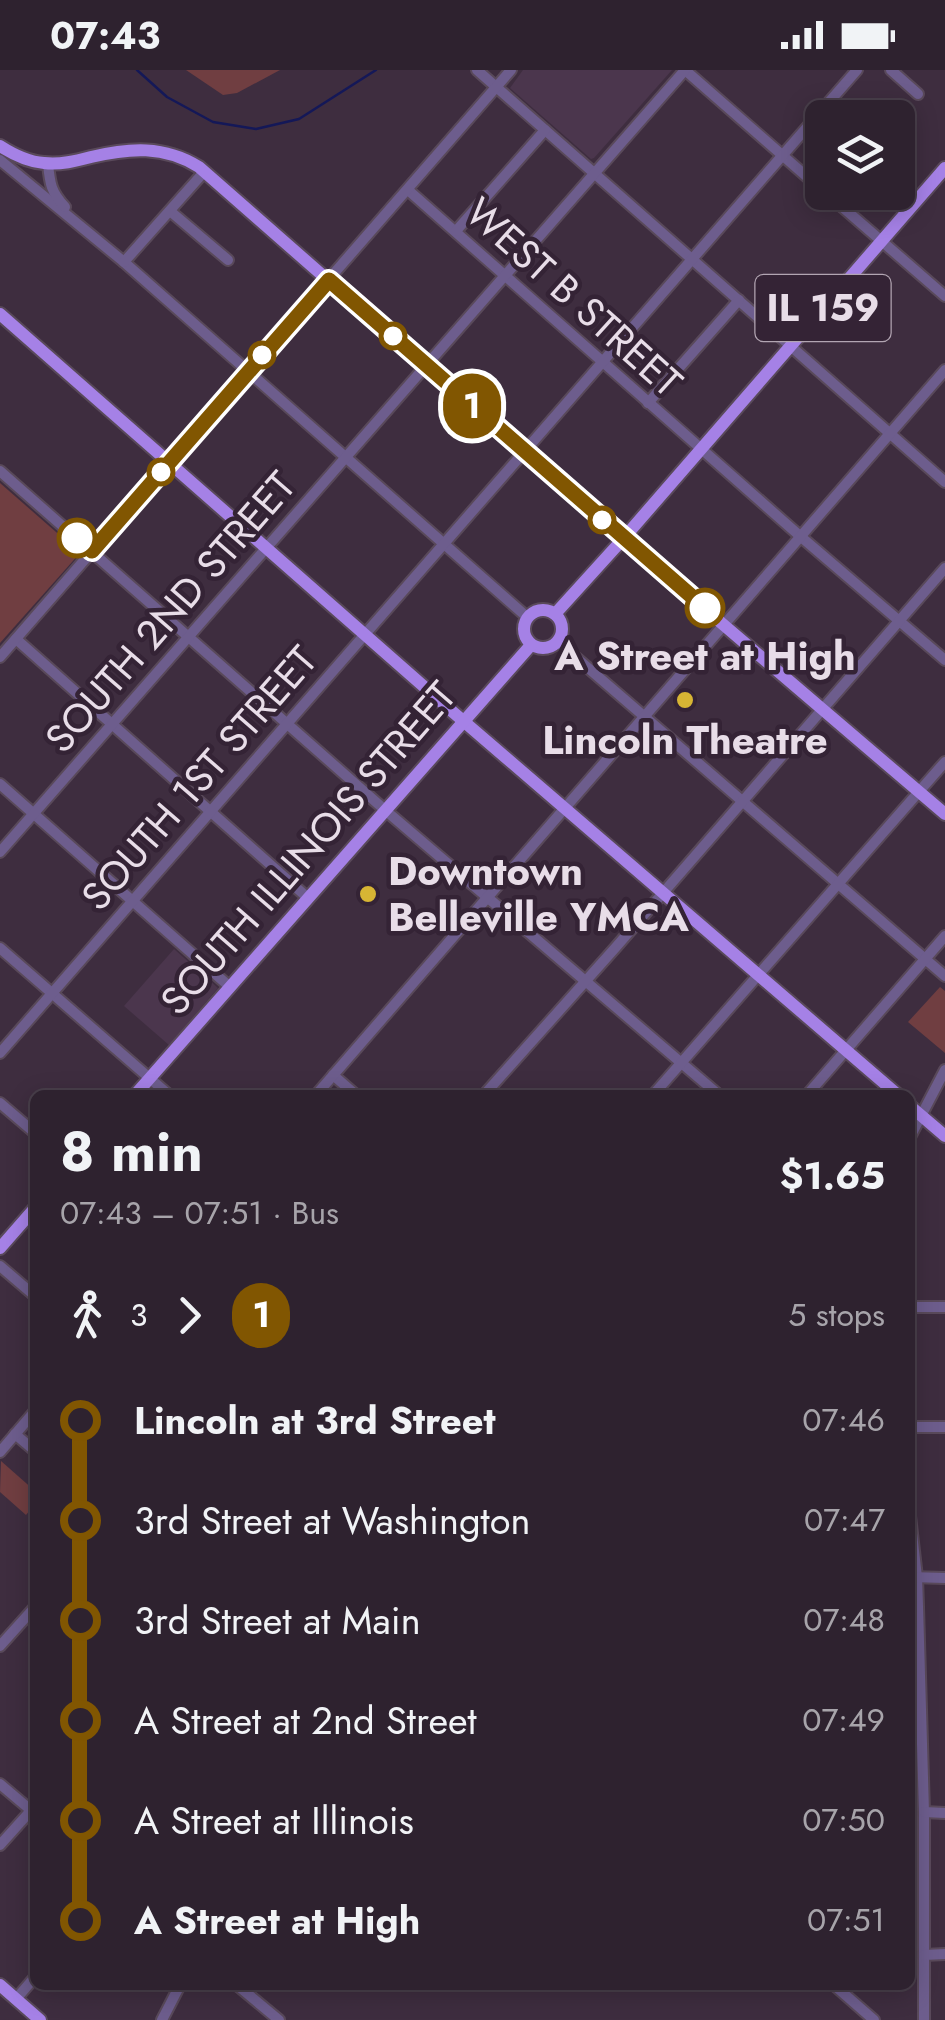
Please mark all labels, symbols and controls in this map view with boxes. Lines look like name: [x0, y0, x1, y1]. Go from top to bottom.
text: 07:43: [50, 8, 160, 63]
map controls: [805, 100, 915, 210]
button: layers: [805, 100, 915, 210]
street label: WEST B STREET: [453, 184, 695, 410]
road number: IL 159: [756, 275, 890, 341]
unlabelled marker: [380, 323, 406, 349]
unlabelled marker: [249, 342, 275, 368]
line badge: 1: [440, 374, 504, 438]
text: 1: [463, 381, 481, 431]
street label: SOUTH 2ND STREET: [31, 458, 309, 765]
unlabelled marker: [148, 459, 174, 485]
unlabelled marker: [589, 507, 615, 533]
unlabelled marker: [58, 519, 96, 557]
marker: A Street at High: [686, 589, 724, 627]
place label: A Street at High: [553, 627, 856, 685]
street label: SOUTH 1ST STREET: [68, 633, 331, 923]
street label: SOUTH ILLINOIS STREET: [147, 668, 470, 1027]
marker: Lincoln Theatre: [674, 689, 696, 711]
place label: Lincoln Theatre: [542, 711, 828, 769]
place label: Downtown Belleville YMCA: [388, 842, 690, 946]
marker: Downtown Belleville YMCA: [357, 883, 379, 905]
text: 8 min: [60, 1112, 203, 1192]
text: $1.65: [780, 1148, 885, 1203]
text: 07:43 – 07:51 · Bus: [60, 1190, 339, 1236]
icon: walk: [60, 1288, 115, 1343]
icon: forward: [162, 1288, 217, 1343]
text: 1: [252, 1290, 270, 1340]
text: 3: [130, 1292, 147, 1338]
text: 5 stops: [788, 1292, 885, 1338]
text: Lincoln at 3rd Street: [134, 1393, 496, 1448]
text: 07:46: [802, 1397, 885, 1443]
text: 3rd Street at Washington: [134, 1493, 530, 1548]
text: 07:47: [804, 1497, 885, 1543]
text: 3rd Street at Main: [134, 1593, 421, 1648]
text: 07:48: [803, 1597, 885, 1643]
text: A Street at 2nd Street: [134, 1693, 477, 1748]
text: 07:49: [802, 1697, 885, 1743]
text: A Street at Illinois: [134, 1793, 414, 1848]
text: 07:50: [802, 1797, 885, 1843]
text: A Street at High: [134, 1893, 420, 1948]
text: 07:51: [807, 1897, 885, 1943]

